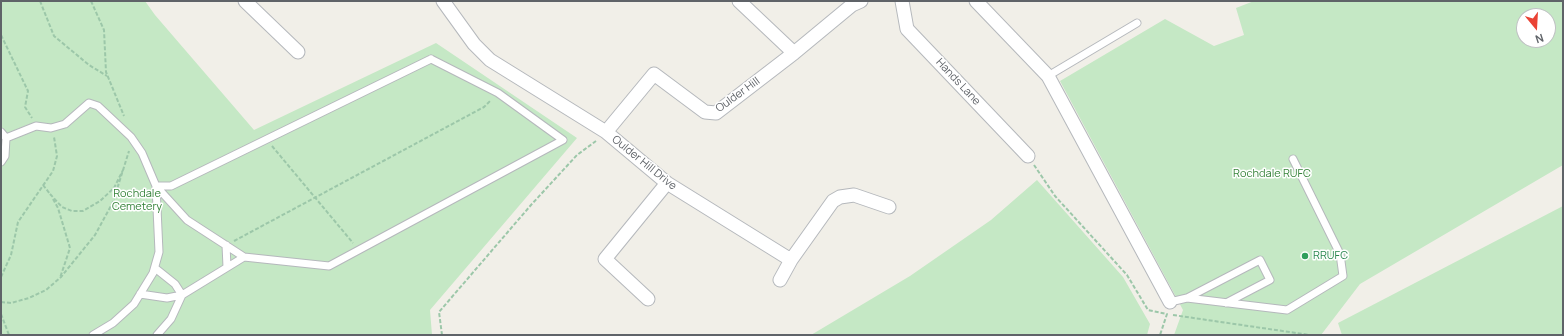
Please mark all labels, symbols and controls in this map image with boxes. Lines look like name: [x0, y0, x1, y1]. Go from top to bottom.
north arrow: [1516, 8, 1556, 48]
text: N: [1533, 31, 1546, 47]
street label: Hands Lane: [933, 56, 983, 108]
street label: Oulder Hill: [713, 75, 763, 115]
street label: Oulder Hill Drive: [609, 133, 679, 193]
park label: Rochdale RUFC: [1233, 167, 1311, 181]
park label: Rochdale Cemetery: [112, 187, 162, 213]
place label: RRUFC: [1313, 249, 1348, 263]
marker: RRUFC: [1300, 251, 1310, 261]

